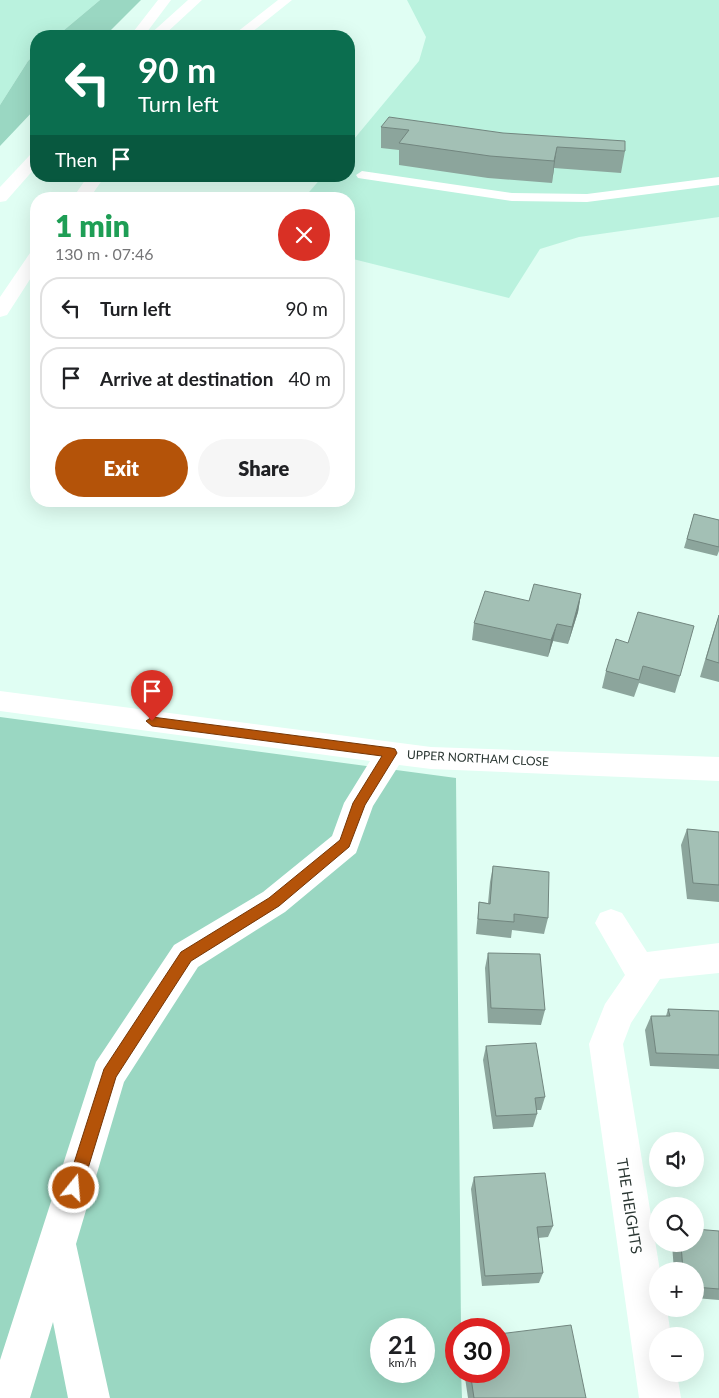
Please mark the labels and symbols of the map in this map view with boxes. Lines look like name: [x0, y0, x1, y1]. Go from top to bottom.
pin: [131, 670, 173, 721]
street label: UPPER NORTHAM CLOSE: [407, 747, 549, 769]
street label: THE HEIGHTS: [614, 1157, 646, 1255]
position arrow: [47, 1161, 99, 1213]
speed limit sign: 30: [445, 1318, 510, 1383]

